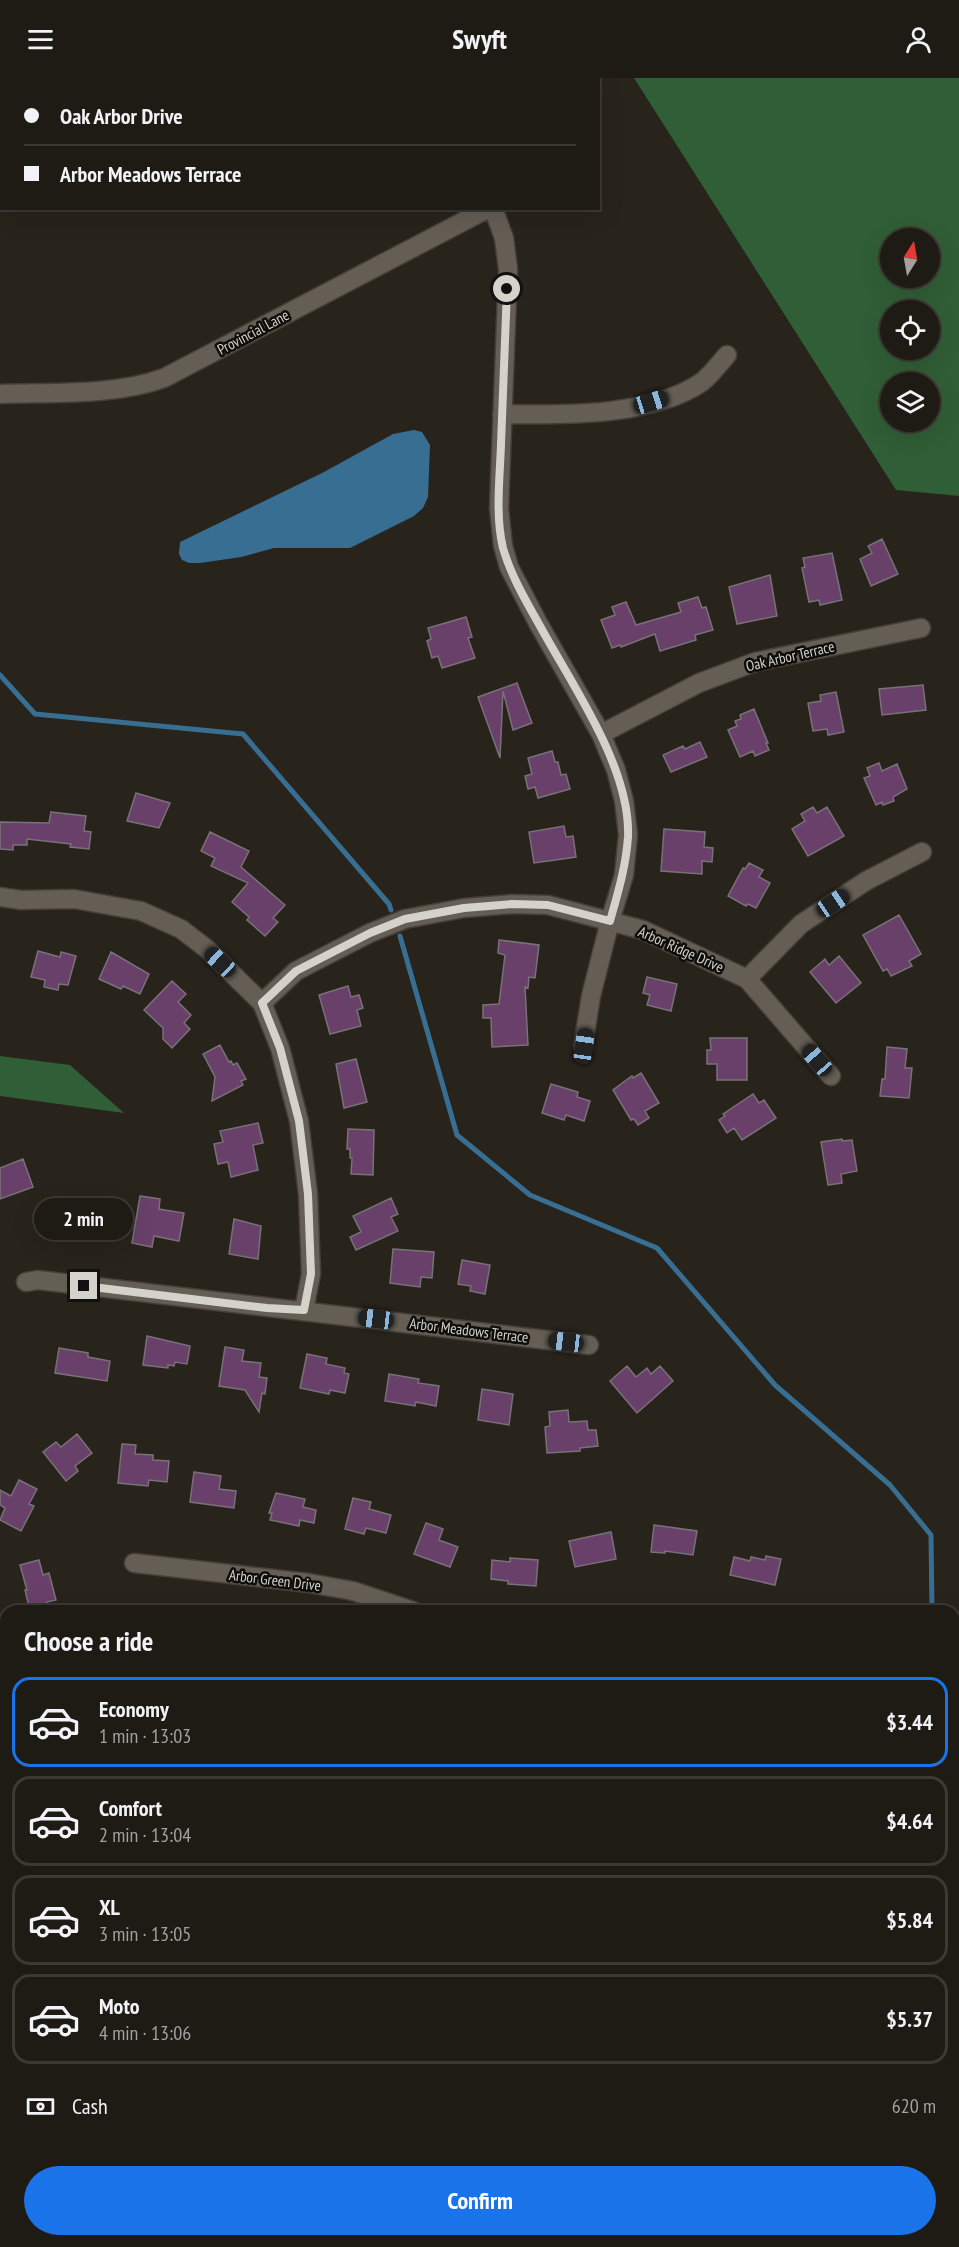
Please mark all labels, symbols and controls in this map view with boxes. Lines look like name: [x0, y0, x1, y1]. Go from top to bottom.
text: Swyft: [452, 22, 507, 56]
icon: menu: [24, 23, 57, 56]
icon: person: [902, 23, 935, 56]
text: Oak Arbor Drive: [60, 102, 183, 130]
text: Arbor Meadows Terrace: [60, 160, 242, 188]
north arrow: [880, 228, 940, 288]
map controls: [880, 228, 940, 432]
route start: [493, 275, 520, 302]
button: locate: [880, 300, 940, 360]
street label: Provincial Lane: [214, 305, 292, 359]
button: layers: [880, 372, 940, 432]
car: [631, 388, 671, 416]
street label: Oak Arbor Terrace: [744, 637, 836, 675]
car: [813, 885, 853, 921]
street label: Arbor Ridge Drive: [635, 922, 727, 976]
car: [201, 943, 239, 981]
car: [573, 1027, 595, 1065]
car: [798, 1041, 836, 1079]
callout: 2 min: [34, 1199, 134, 1241]
text: 2 min: [63, 1206, 104, 1232]
route end: [70, 1272, 97, 1299]
car: [357, 1308, 395, 1330]
street label: Arbor Meadows Terrace: [408, 1313, 530, 1347]
car: [547, 1331, 585, 1353]
street label: Arbor Green Drive: [228, 1565, 322, 1595]
text: Choose a ride: [24, 1624, 153, 1658]
icon: car: [27, 1695, 81, 1749]
text: Economy: [99, 1695, 169, 1723]
text: $3.44: [886, 1708, 933, 1736]
text: 1 min · 13:03: [99, 1723, 191, 1749]
icon: car: [27, 1794, 81, 1848]
text: Comfort: [99, 1794, 162, 1822]
text: $4.64: [886, 1807, 933, 1835]
text: 2 min · 13:04: [99, 1822, 191, 1848]
icon: car: [27, 1893, 81, 1947]
text: XL: [99, 1893, 120, 1921]
text: $5.84: [886, 1906, 933, 1934]
text: 3 min · 13:05: [99, 1921, 191, 1947]
icon: car: [27, 1992, 81, 2046]
text: Moto: [99, 1992, 140, 2020]
text: $5.37: [886, 2005, 933, 2033]
text: 4 min · 13:06: [99, 2020, 191, 2046]
icon: cash: [24, 2090, 57, 2123]
text: Cash: [72, 2092, 108, 2120]
text: 620 m: [892, 2093, 936, 2119]
button: Confirm: [24, 2166, 936, 2235]

